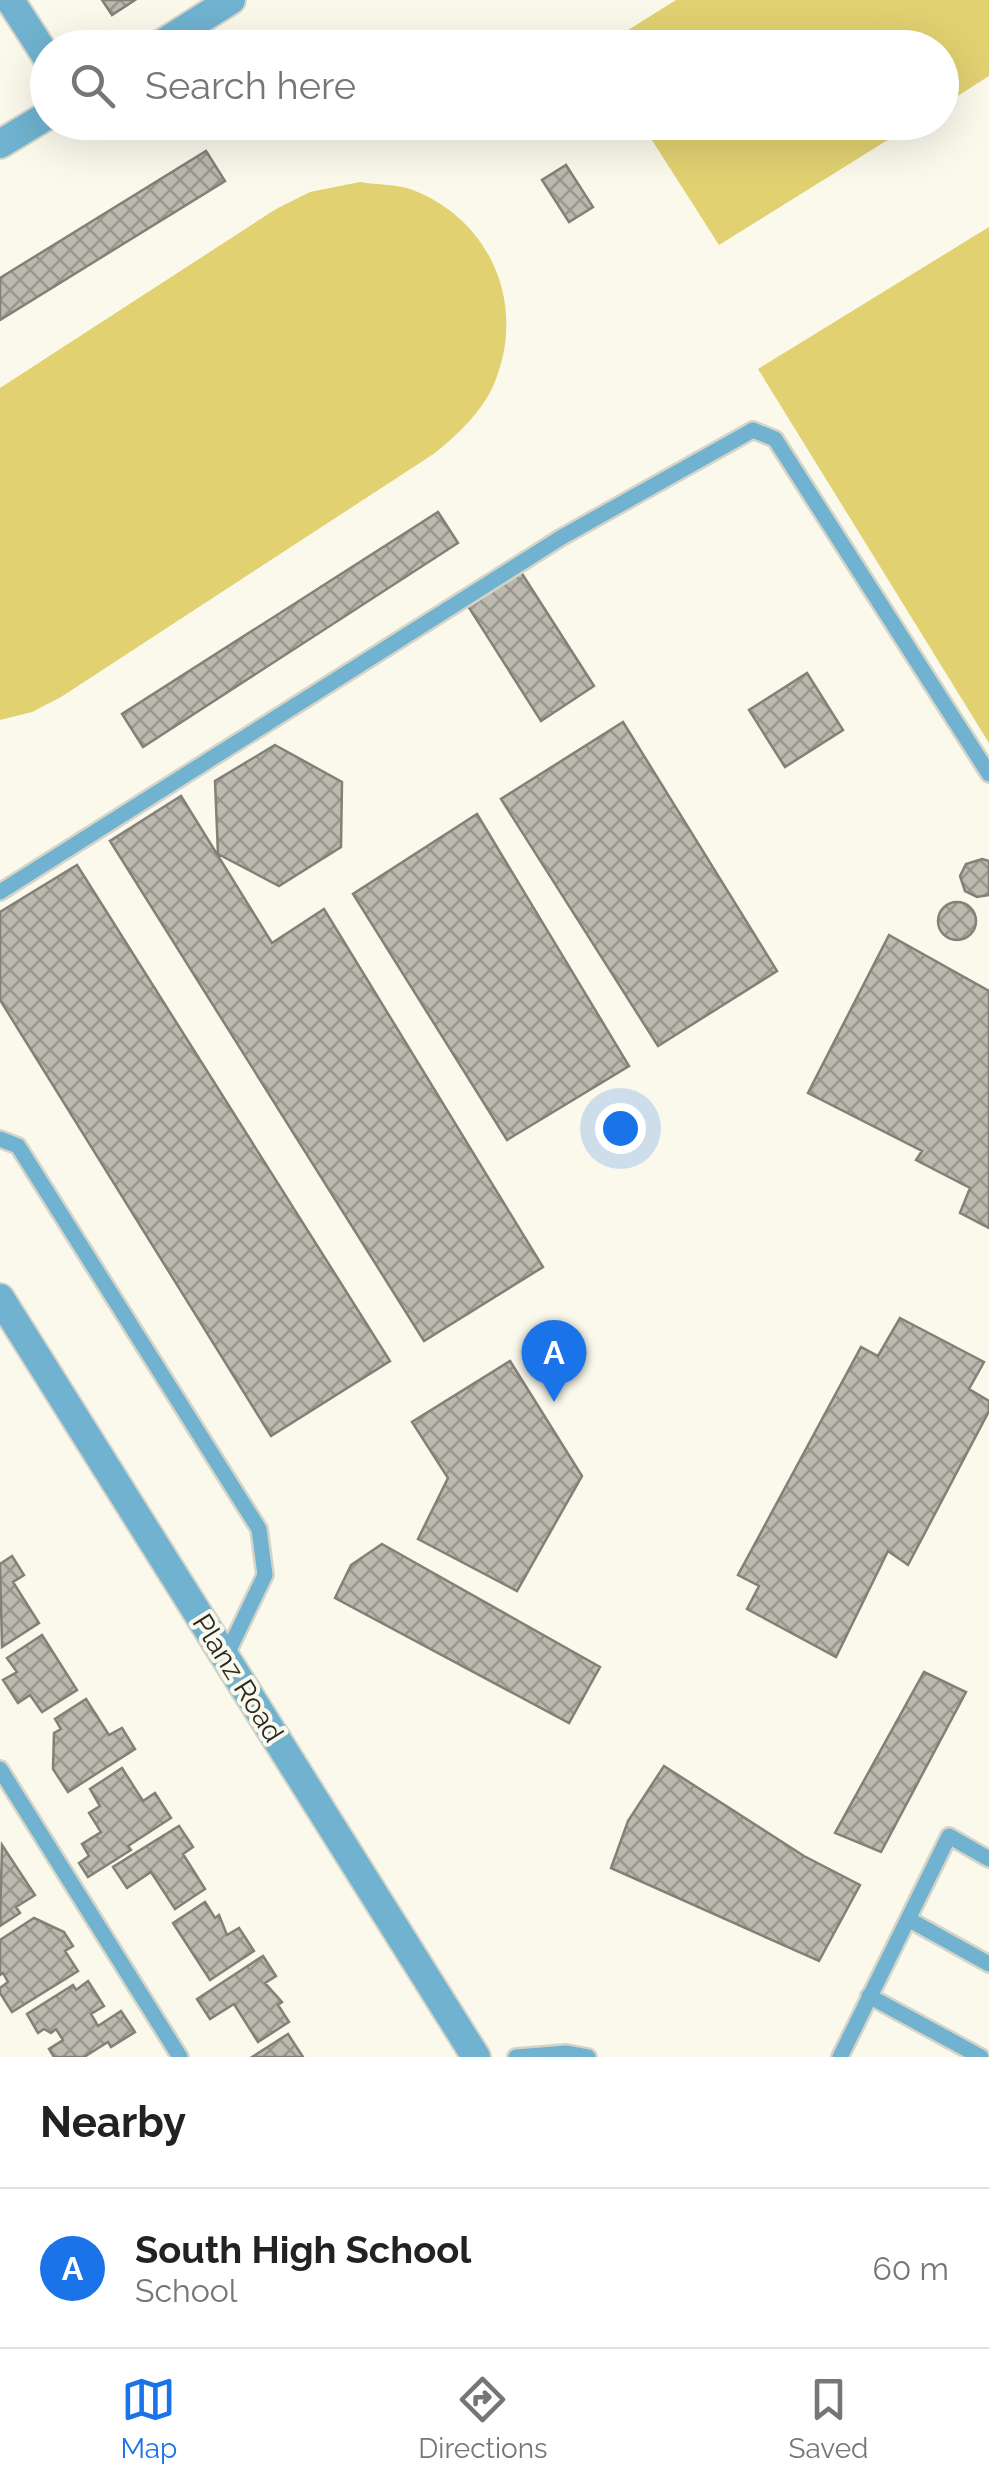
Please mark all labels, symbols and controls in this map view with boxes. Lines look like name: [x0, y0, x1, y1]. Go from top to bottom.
search box: [30, 30, 959, 140]
icon: search: [65, 58, 120, 113]
text: Search here: [145, 63, 356, 108]
your location: [595, 1103, 646, 1154]
pin: A: [522, 1320, 586, 1402]
street label: Planz Road: [186, 1608, 290, 1748]
text: Nearby: [40, 2098, 186, 2147]
text: South High School: [135, 2227, 471, 2272]
text: A: [62, 2250, 83, 2287]
text: 60 m: [873, 2250, 949, 2287]
text: School: [135, 2272, 237, 2309]
tab: Map: [120, 2372, 177, 2465]
tab: Directions: [418, 2372, 548, 2465]
tab: Saved: [788, 2372, 869, 2465]

